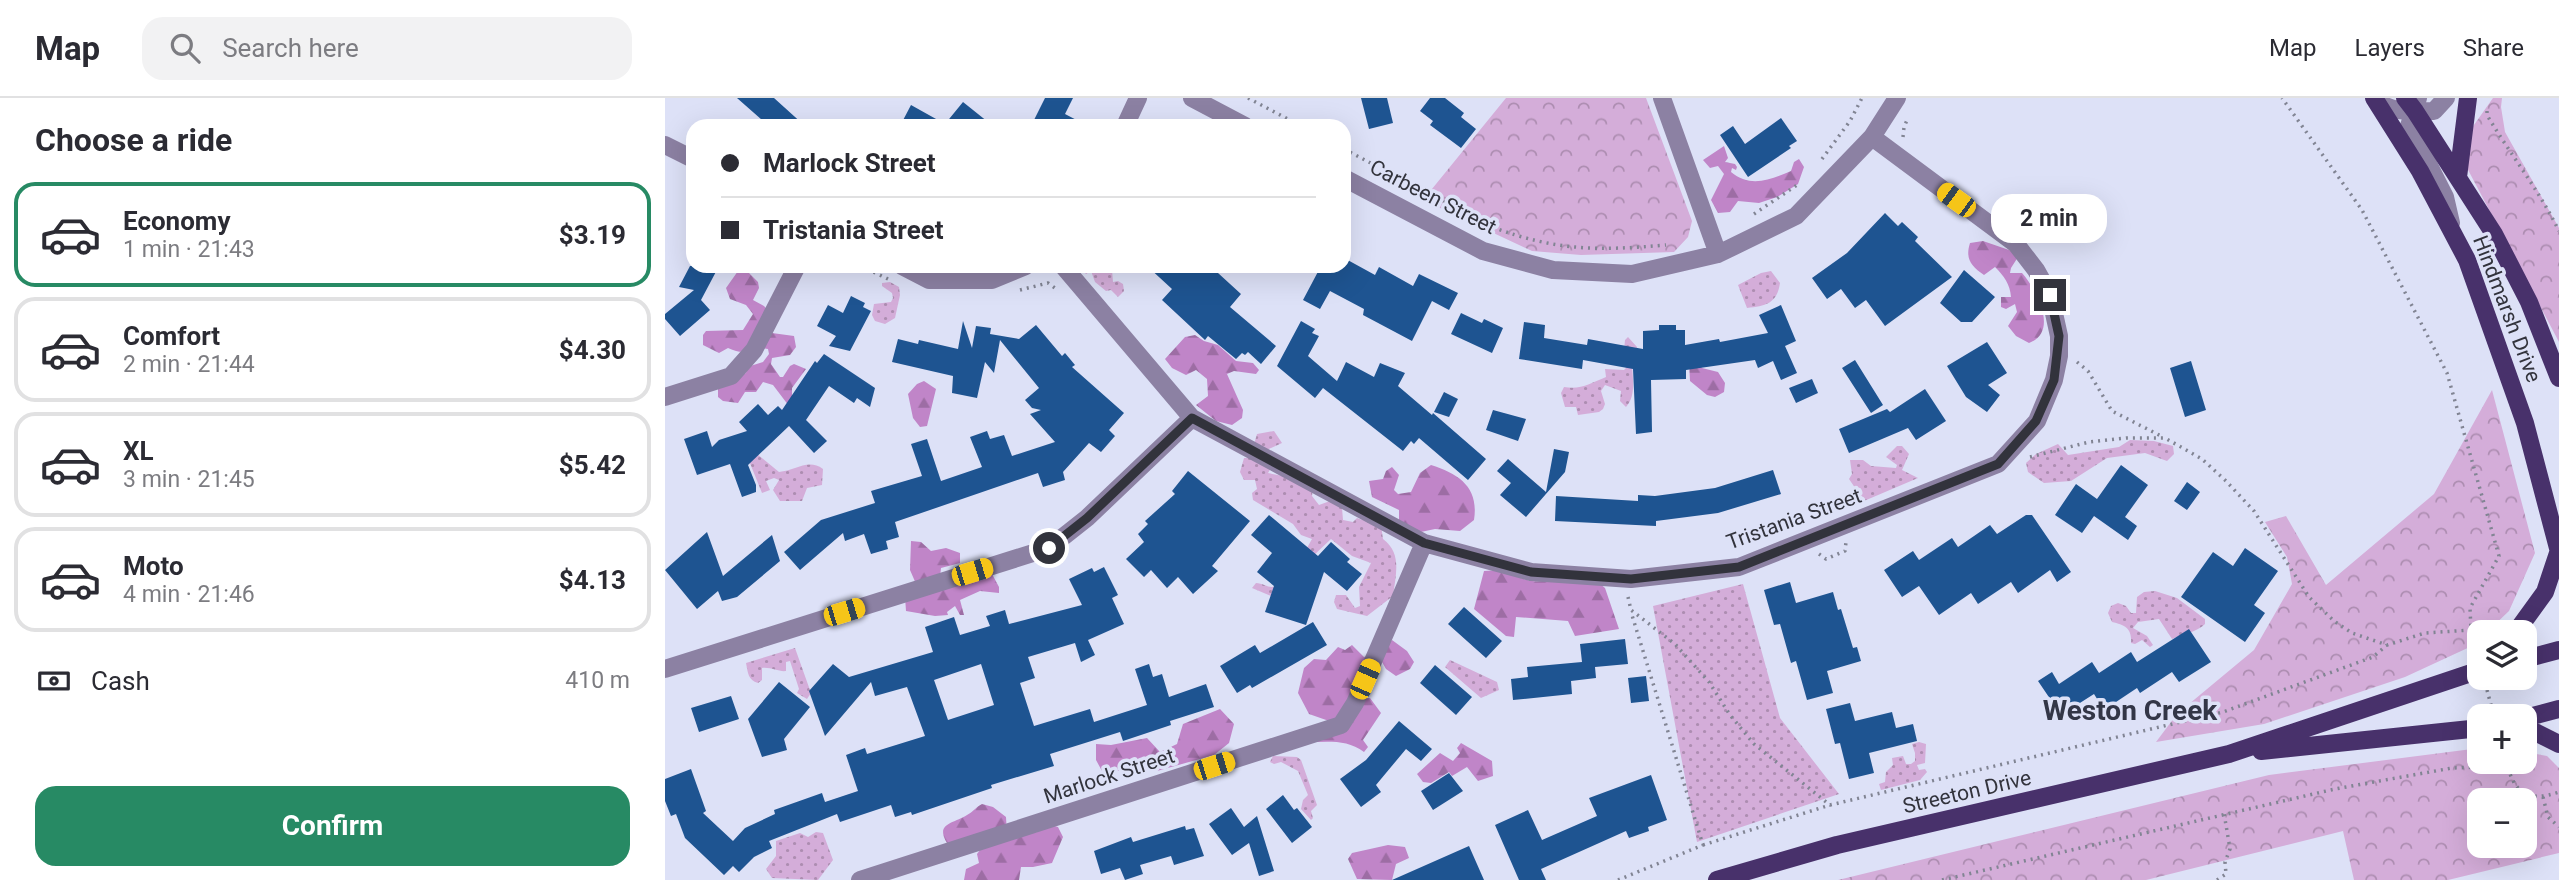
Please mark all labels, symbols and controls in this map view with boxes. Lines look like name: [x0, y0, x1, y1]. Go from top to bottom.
search box: [142, 17, 632, 80]
text: Map: [35, 29, 100, 68]
icon: search: [166, 29, 204, 67]
text: Search here: [222, 33, 359, 63]
text: Map: [2269, 34, 2317, 62]
text: Layers: [2355, 34, 2425, 62]
text: Share: [2463, 34, 2524, 62]
text: Choose a ride: [35, 121, 232, 159]
text: Marlock Street: [763, 148, 936, 178]
street label: Carbeen Street: [1366, 155, 1500, 239]
car: [1933, 179, 1980, 221]
callout: 2 min: [1992, 194, 2108, 242]
icon: car: [39, 203, 102, 266]
text: 2 min: [2020, 205, 2078, 232]
text: Economy: [123, 206, 230, 236]
text: Tristania Street: [763, 215, 944, 245]
text: $3.19: [559, 220, 626, 250]
street label: Hindmarsh Drive: [2468, 232, 2546, 386]
text: 1 min · 21:43: [123, 236, 255, 263]
route end: [2034, 279, 2066, 311]
icon: car: [39, 318, 102, 381]
text: Comfort: [123, 321, 220, 351]
text: $4.30: [559, 335, 626, 365]
text: 2 min · 21:44: [123, 351, 255, 378]
icon: car: [39, 433, 102, 496]
text: XL: [123, 436, 154, 466]
text: $5.42: [559, 450, 626, 480]
text: 3 min · 21:45: [123, 466, 255, 493]
street label: Tristania Street: [1723, 483, 1865, 555]
route start: [1033, 532, 1065, 564]
icon: car: [39, 548, 102, 611]
text: Moto: [123, 551, 184, 581]
car: [949, 556, 996, 588]
text: $4.13: [559, 565, 626, 595]
text: 4 min · 21:46: [123, 581, 255, 608]
car: [821, 596, 868, 628]
map controls: [2467, 620, 2537, 858]
button: layers: [2467, 620, 2537, 690]
car: [1347, 656, 1384, 702]
icon: cash: [35, 662, 73, 700]
text: Cash: [91, 666, 150, 696]
text: 410 m: [565, 667, 630, 694]
district label: Weston Creek: [2043, 694, 2218, 727]
button: +: [2467, 704, 2537, 774]
street label: Marlock Street: [1041, 744, 1178, 808]
car: [1191, 750, 1238, 782]
street label: Streeton Drive: [1900, 766, 2034, 818]
button: Confirm: [35, 786, 630, 866]
button: −: [2467, 788, 2537, 858]

